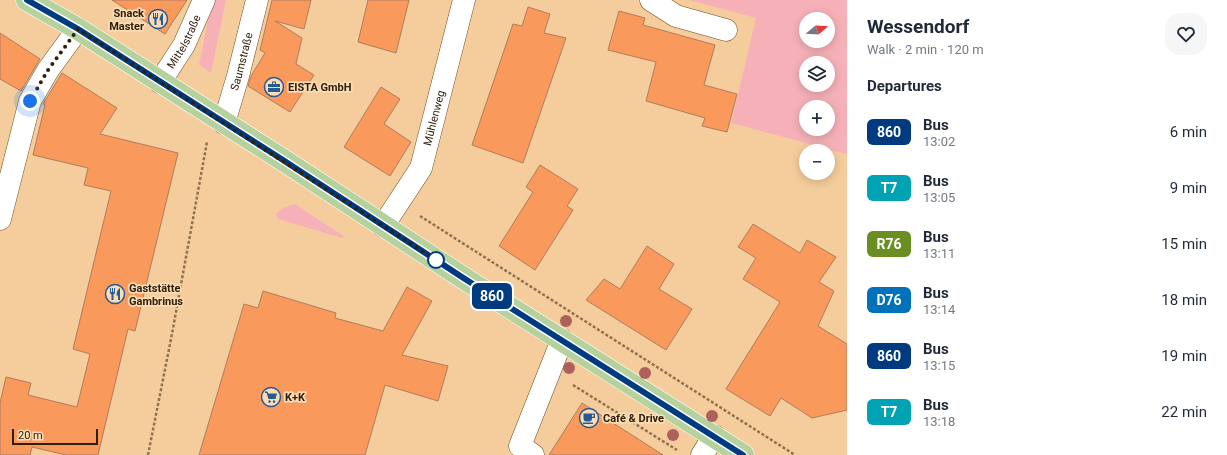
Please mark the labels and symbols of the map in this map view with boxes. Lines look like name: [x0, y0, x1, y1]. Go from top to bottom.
place label: Snack Master: [109, 7, 144, 33]
restaurant icon: Snack Master: [147, 8, 169, 30]
north arrow: [799, 12, 835, 48]
street label: Mittelstraße: [164, 13, 203, 71]
street label: Saumstraße: [228, 31, 255, 92]
office icon: EISTA GmbH: [263, 76, 285, 98]
place label: EISTA GmbH: [288, 81, 352, 94]
street label: Mühlenweg: [420, 89, 447, 147]
your location: [20, 91, 40, 111]
unlabelled marker: [427, 251, 445, 269]
place label: Gaststätte Gambrinus: [129, 282, 183, 308]
restaurant icon: Gaststätte Gambrinus: [104, 283, 126, 305]
line badge: 860: [469, 283, 515, 309]
supermarket icon: K+K: [260, 386, 282, 408]
place label: K+K: [285, 391, 306, 404]
cafe icon: Café & Drive: [578, 407, 600, 429]
place label: Café & Drive: [603, 412, 664, 425]
scale bar: [12, 427, 98, 446]

